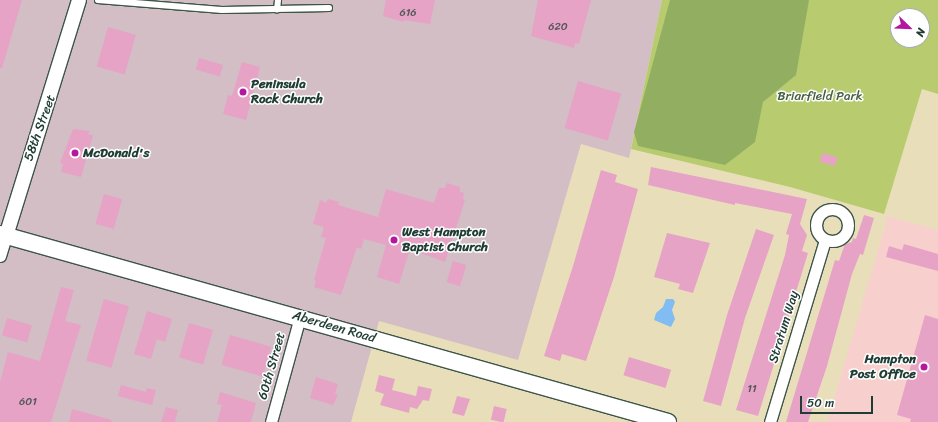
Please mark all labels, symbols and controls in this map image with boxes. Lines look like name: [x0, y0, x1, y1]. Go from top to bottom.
house number: 616: [399, 6, 417, 20]
north arrow: [890, 8, 930, 48]
house number: 620: [548, 20, 568, 34]
text: N: [910, 25, 931, 40]
place label: Peninsula Rock Church: [251, 77, 323, 108]
marker: Peninsula Rock Church: [238, 87, 248, 97]
park label: Briarfield Park: [777, 88, 863, 104]
street label: 58th Street: [21, 93, 59, 163]
place label: McDonald's: [83, 145, 149, 161]
marker: McDonald's: [70, 148, 80, 158]
place label: West Hampton Baptist Church: [402, 225, 488, 256]
marker: West Hampton Baptist Church: [389, 235, 399, 245]
street label: Stratum Way: [766, 289, 802, 365]
street label: Aberdeen Road: [291, 308, 377, 346]
street label: 60th Street: [255, 331, 289, 401]
place label: Hampton Post Office: [850, 352, 916, 383]
marker: Hampton Post Office: [919, 362, 929, 372]
house number: 11: [747, 382, 757, 396]
scale bar: [802, 388, 875, 414]
text: 50 m: [807, 392, 834, 414]
house number: 601: [19, 395, 37, 409]

